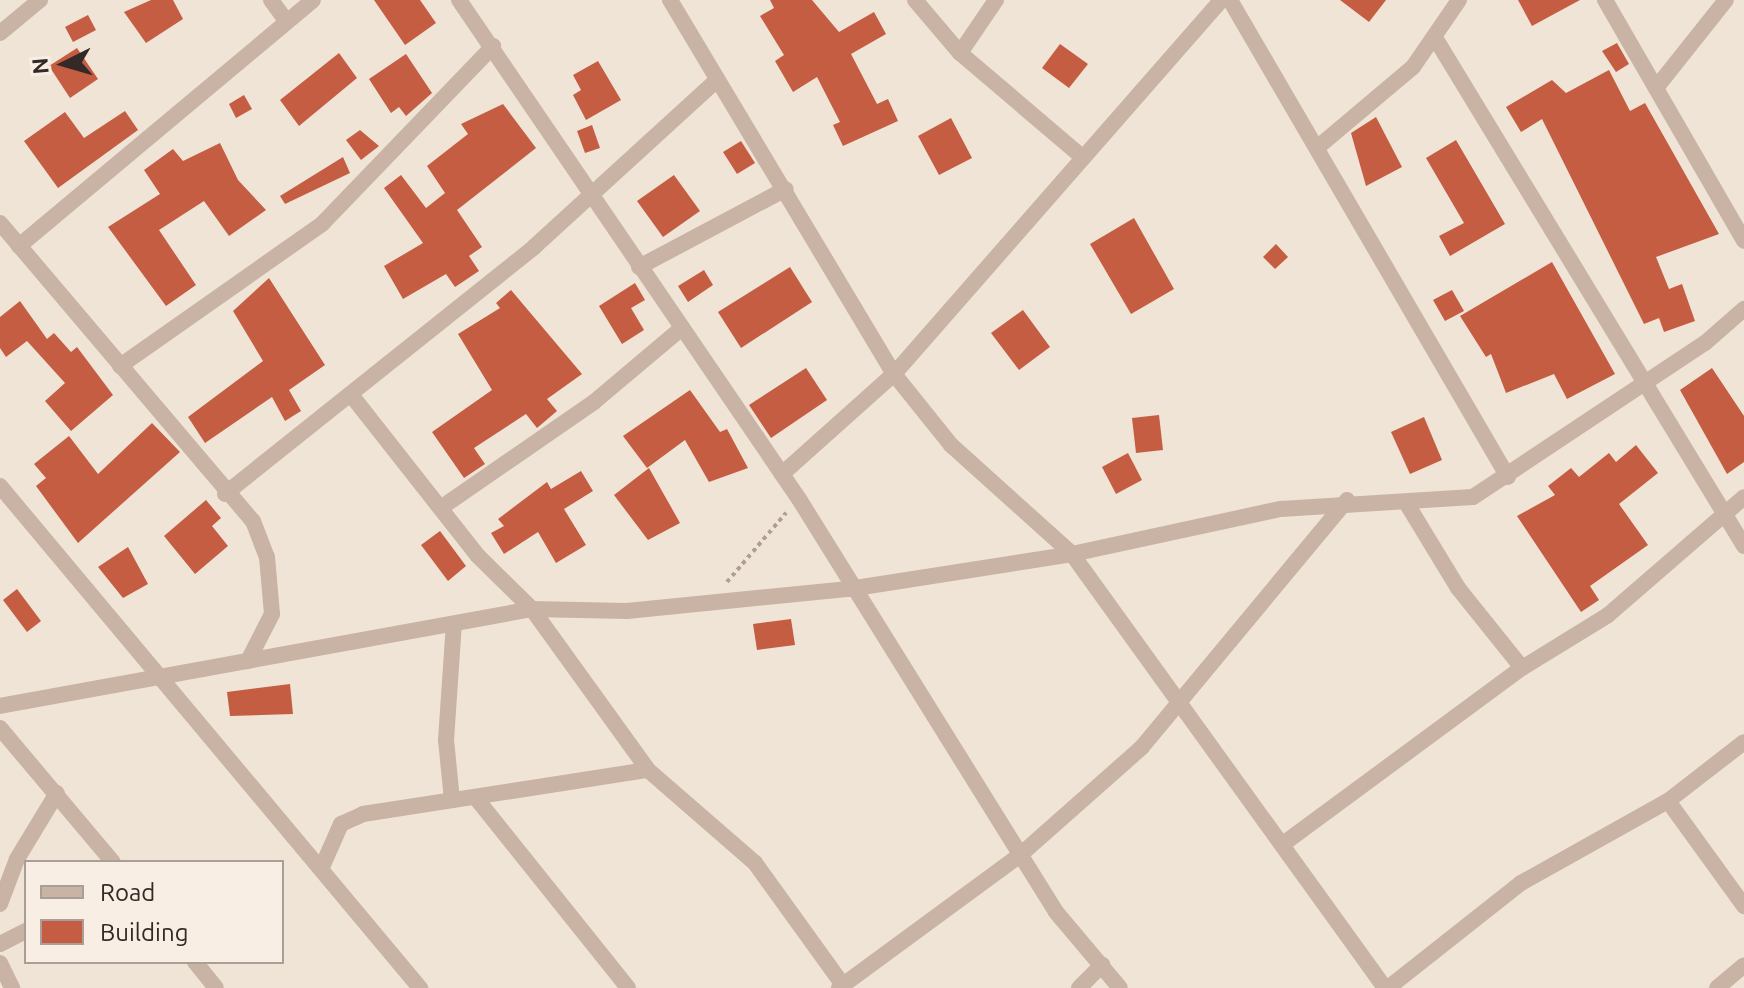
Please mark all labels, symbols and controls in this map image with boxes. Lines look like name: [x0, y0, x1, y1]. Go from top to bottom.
north arrow: [24, 24, 104, 104]
text: N: [26, 57, 53, 75]
legend: [24, 860, 284, 964]
text: Road: [100, 879, 155, 906]
text: Building: [100, 919, 188, 946]

